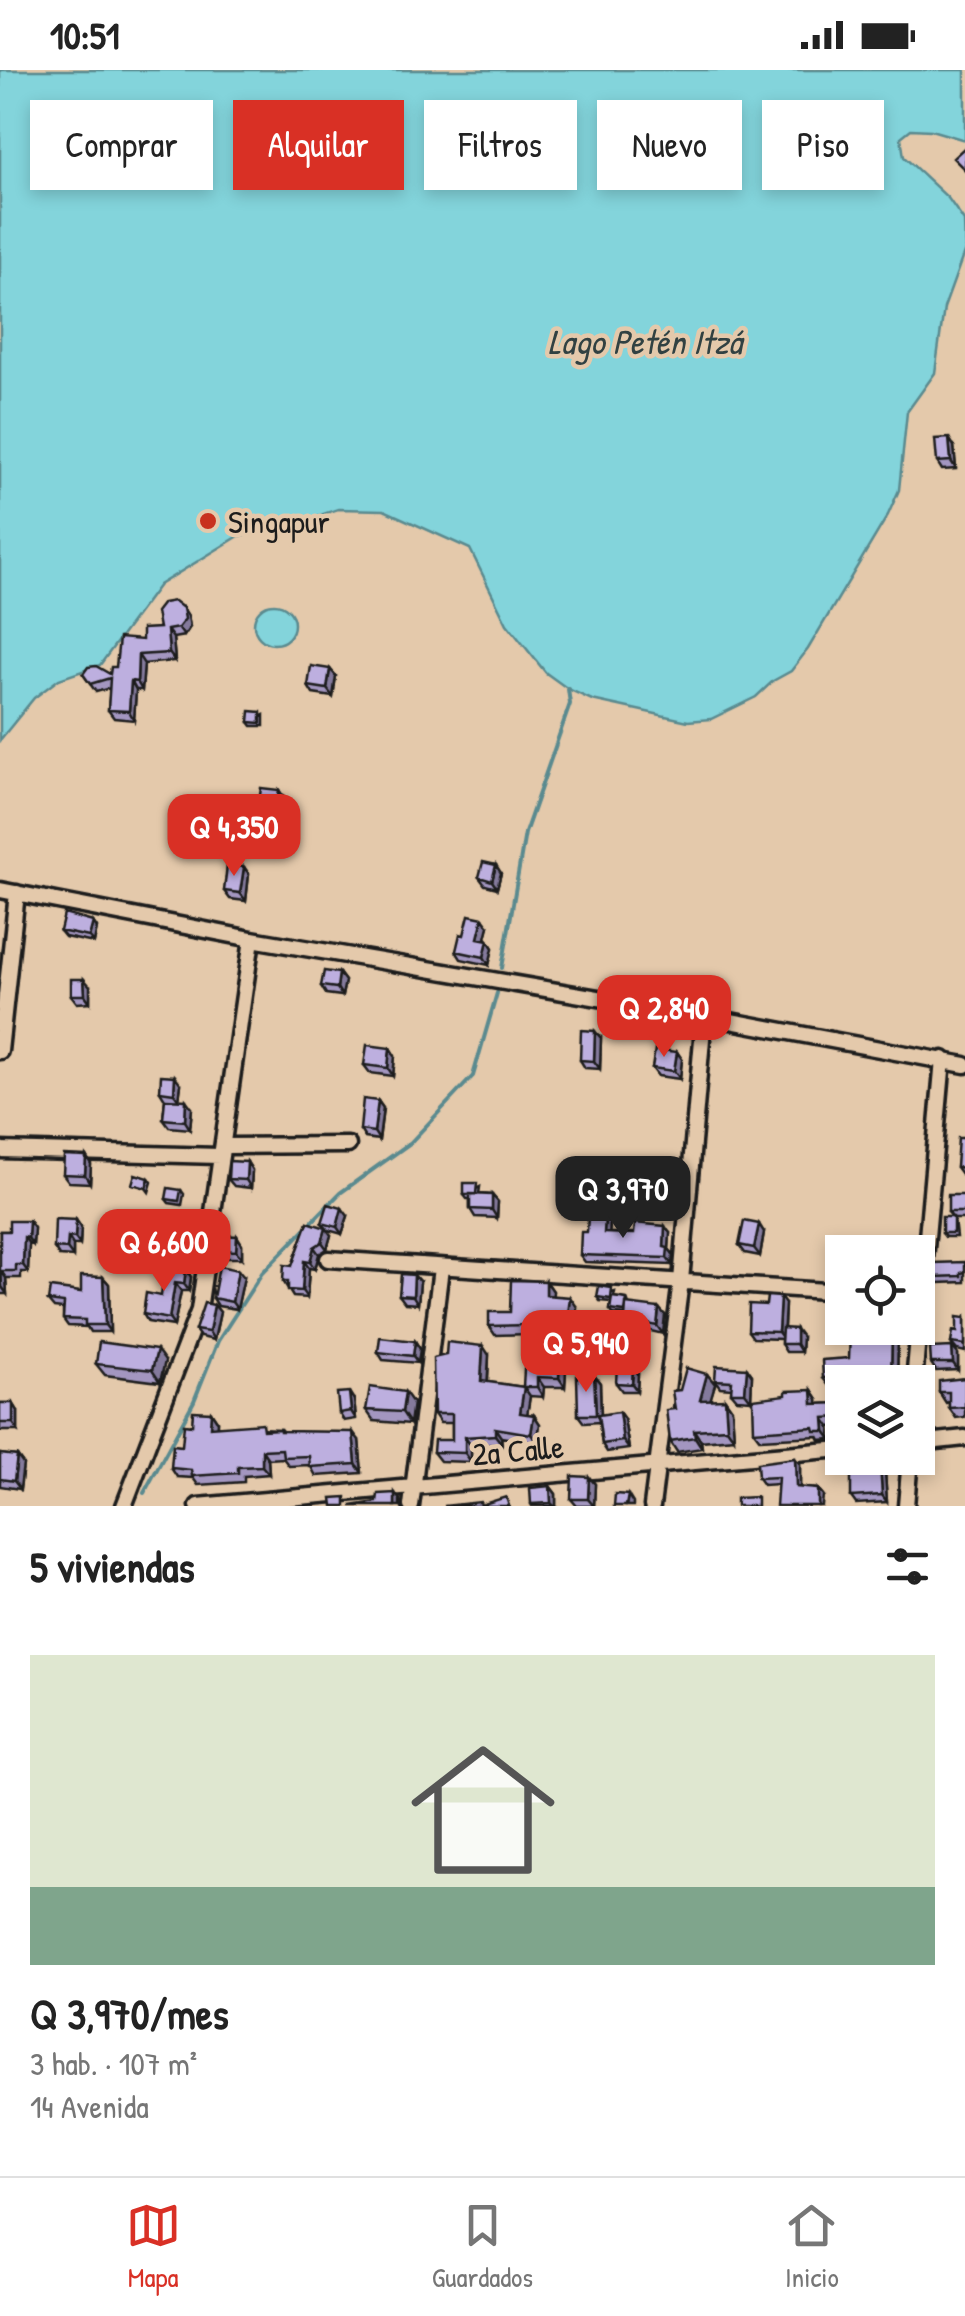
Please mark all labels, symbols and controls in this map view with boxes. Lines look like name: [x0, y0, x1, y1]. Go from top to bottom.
text: 10:51: [50, 9, 120, 61]
chip: Comprar: [30, 100, 213, 190]
chip: Alquilar: [233, 100, 404, 190]
chip: Filtros: [424, 100, 577, 190]
chip: Nuevo: [597, 100, 742, 190]
chip: Piso: [762, 100, 884, 190]
water label: Lago Petén Itzá: [548, 318, 745, 365]
place label: Singapur: [228, 500, 330, 543]
marker: Singapur: [197, 510, 219, 532]
pin: Q 4,350: [142, 794, 326, 879]
text: Q 4,350: [190, 805, 279, 848]
pin: Q 2,840: [572, 975, 756, 1060]
text: Q 2,840: [619, 986, 709, 1029]
pin: Q 3,970: [531, 1156, 715, 1241]
text: Q 3,970: [577, 1167, 669, 1210]
pin: Q 6,600: [72, 1209, 256, 1294]
text: Q 6,600: [120, 1220, 209, 1263]
map controls: [825, 1235, 935, 1475]
button: locate: [825, 1235, 935, 1345]
pin: Q 5,940: [494, 1310, 678, 1395]
text: Q 5,940: [543, 1321, 629, 1364]
button: layers: [825, 1365, 935, 1475]
street label: 2a Calle: [471, 1425, 566, 1475]
text: 5 viviendas: [30, 1538, 195, 1595]
icon: filters: [880, 1539, 935, 1594]
icon: home: [393, 1720, 573, 1900]
text: Q 3,970/mes: [30, 1985, 229, 2042]
text: 3 hab. · 107 m²: [30, 2042, 197, 2085]
text: 14 Avenida: [30, 2085, 149, 2128]
tab: Mapa: [126, 2198, 181, 2296]
tab: Guardados: [432, 2198, 533, 2296]
tab: Inicio: [784, 2198, 839, 2296]

